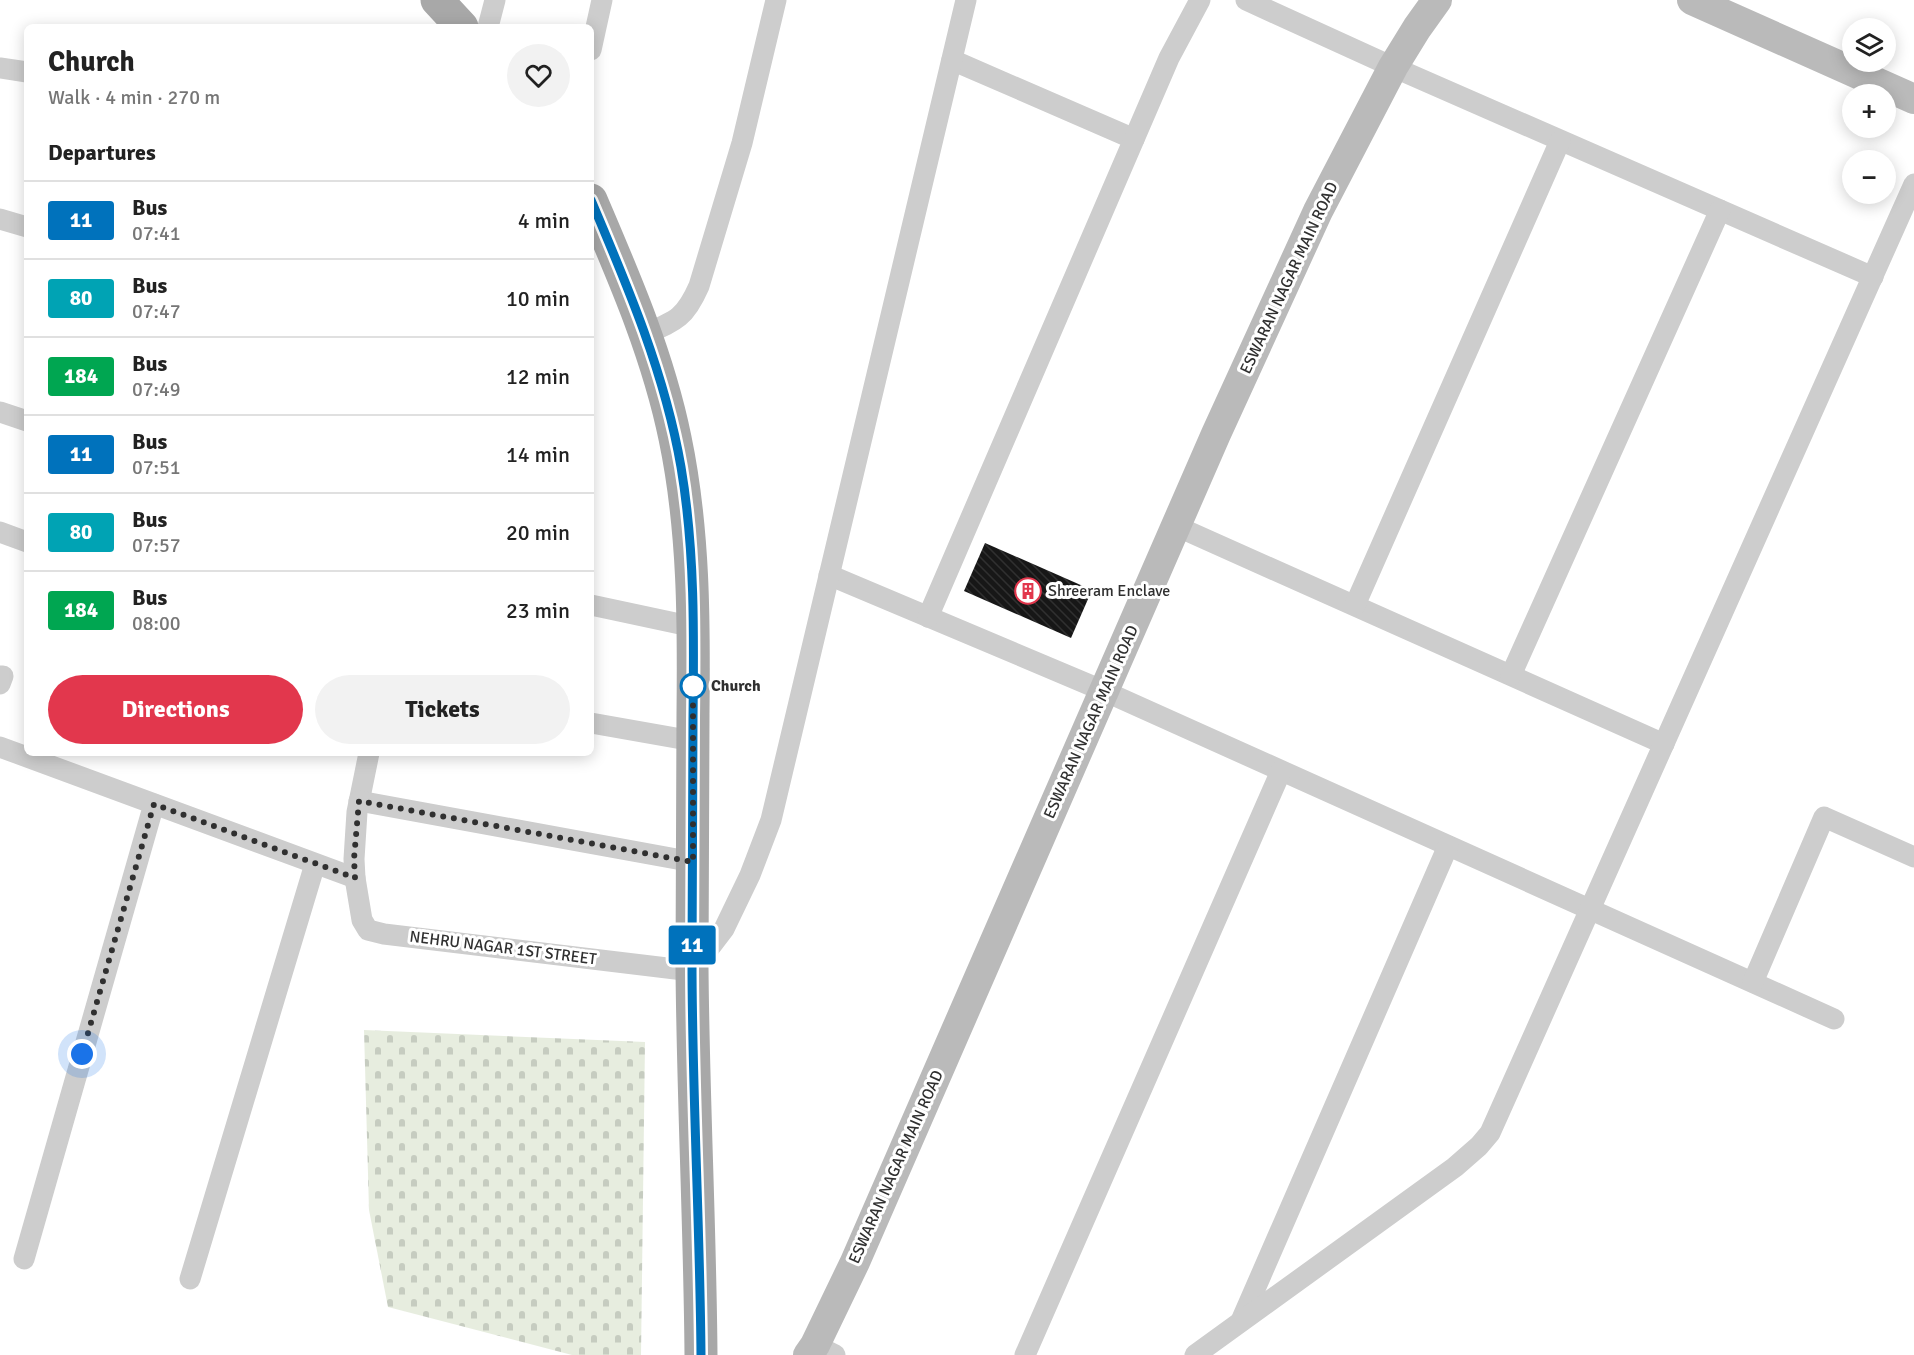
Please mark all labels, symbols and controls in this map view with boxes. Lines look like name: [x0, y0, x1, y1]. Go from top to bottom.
map controls: [1842, 18, 1896, 204]
button: layers: [1842, 18, 1896, 72]
button: heart: [507, 44, 570, 107]
text: Church: [48, 45, 135, 79]
button: +: [1842, 84, 1896, 138]
text: Walk · 4 min · 270 m: [48, 85, 220, 110]
text: Departures: [48, 139, 156, 166]
button: −: [1842, 150, 1896, 204]
street label: ESWARAN NAGAR MAIN ROAD: [1236, 179, 1342, 377]
text: Bus: [132, 194, 167, 221]
text: 11: [70, 207, 92, 233]
text: 4 min: [518, 207, 570, 234]
text: 07:41: [132, 221, 181, 246]
text: Bus: [132, 272, 167, 299]
text: 80: [70, 285, 92, 311]
text: 10 min: [506, 285, 570, 312]
text: 07:47: [132, 299, 181, 324]
text: Bus: [132, 350, 167, 377]
text: 184: [64, 363, 98, 389]
text: 12 min: [506, 363, 570, 390]
text: 07:49: [132, 377, 181, 402]
text: Bus: [132, 428, 167, 455]
text: 11: [70, 441, 92, 467]
text: 14 min: [506, 441, 570, 468]
text: 07:51: [132, 455, 181, 480]
text: Bus: [132, 506, 167, 533]
text: 80: [70, 519, 92, 545]
text: 20 min: [506, 519, 570, 546]
text: 07:57: [132, 533, 181, 558]
building icon: Shreeram Enclave: [1013, 576, 1043, 606]
place label: Shreeram Enclave: [1048, 581, 1170, 601]
text: Bus: [132, 584, 167, 611]
text: 184: [64, 597, 98, 623]
text: 23 min: [506, 597, 570, 624]
text: 08:00: [132, 611, 181, 636]
street label: ESWARAN NAGAR MAIN ROAD: [1039, 622, 1143, 822]
marker: Church: [680, 673, 706, 699]
button: Directions: [48, 675, 303, 744]
button: Tickets: [315, 675, 570, 744]
place label: Church: [711, 676, 761, 696]
line badge: 11: [665, 926, 719, 964]
street label: NEHRU NAGAR 1ST STREET: [408, 927, 598, 969]
text: 11: [681, 932, 703, 958]
your location: [67, 1039, 97, 1069]
street label: ESWARAN NAGAR MAIN ROAD: [844, 1067, 948, 1267]

